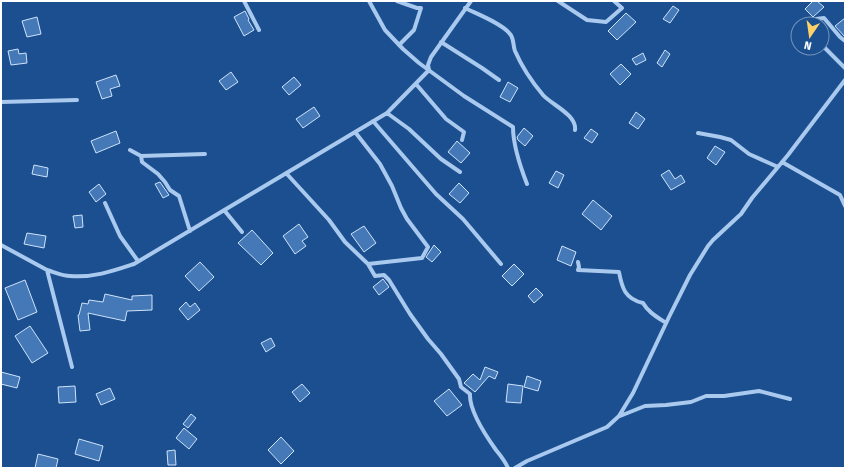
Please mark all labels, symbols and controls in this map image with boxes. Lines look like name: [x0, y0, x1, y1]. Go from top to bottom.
north arrow: [790, 16, 830, 56]
text: N: [803, 38, 813, 52]

